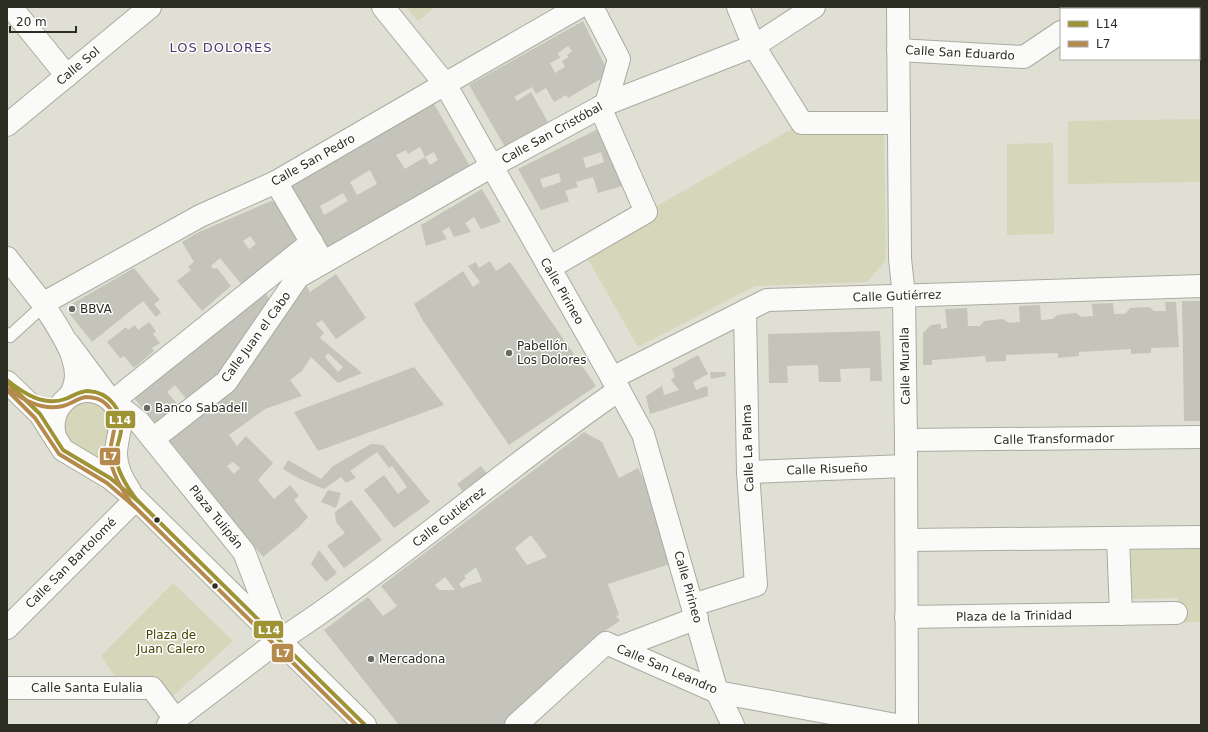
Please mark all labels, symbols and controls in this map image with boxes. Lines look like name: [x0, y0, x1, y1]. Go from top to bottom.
scale bar: [10, 8, 76, 34]
legend: [1060, 8, 1200, 60]
text: 20 m: [16, 15, 47, 29]
text: L14: [1096, 17, 1118, 31]
text: L7: [1096, 37, 1110, 51]
district label: LOS DOLORES: [169, 40, 273, 55]
street label: Calle San Eduardo: [905, 43, 1015, 63]
street label: Calle Sol: [54, 44, 102, 88]
street label: Calle San Cristóbal: [499, 99, 605, 167]
street label: Calle San Pedro: [269, 131, 357, 189]
street label: Calle Pirineo: [537, 255, 587, 327]
street label: Calle Gutiérrez: [852, 287, 942, 305]
street label: Calle Juan el Cabo: [218, 289, 294, 385]
place label: BBVA: [80, 302, 113, 316]
marker: BBVA: [67, 304, 77, 314]
street label: Calle Muralla: [897, 327, 913, 405]
place label: Pabellón Los Dolores: [517, 339, 586, 367]
marker: Pabellón Los Dolores: [504, 348, 514, 358]
place label: Banco Sabadell: [155, 401, 248, 415]
marker: Banco Sabadell: [142, 403, 152, 413]
street label: Calle La Palma: [739, 404, 757, 492]
line badge: L14: [105, 410, 136, 429]
text: L14: [109, 414, 131, 427]
street label: Calle Transformador: [994, 431, 1114, 447]
line badge: L7: [99, 447, 121, 466]
text: L7: [103, 450, 117, 463]
street label: Calle Risueño: [786, 461, 868, 477]
street label: Plaza Tulipán: [186, 482, 246, 552]
street label: Calle Gutiérrez: [410, 484, 488, 550]
street label: Calle San Bartolomé: [23, 515, 119, 611]
unlabelled marker: [152, 515, 162, 525]
street label: Calle Pirineo: [671, 549, 705, 625]
unlabelled marker: [210, 581, 220, 591]
street label: Plaza de la Trinidad: [956, 608, 1072, 624]
line badge: L14: [253, 620, 284, 639]
text: L14: [258, 624, 280, 637]
park label: Plaza de Juan Calero: [136, 628, 205, 656]
street label: Calle San Leandro: [614, 641, 720, 697]
line badge: L7: [271, 643, 294, 663]
text: L7: [276, 647, 290, 660]
place label: Mercadona: [379, 652, 445, 666]
marker: Mercadona: [366, 654, 376, 664]
street label: Calle Santa Eulalia: [31, 681, 143, 695]

